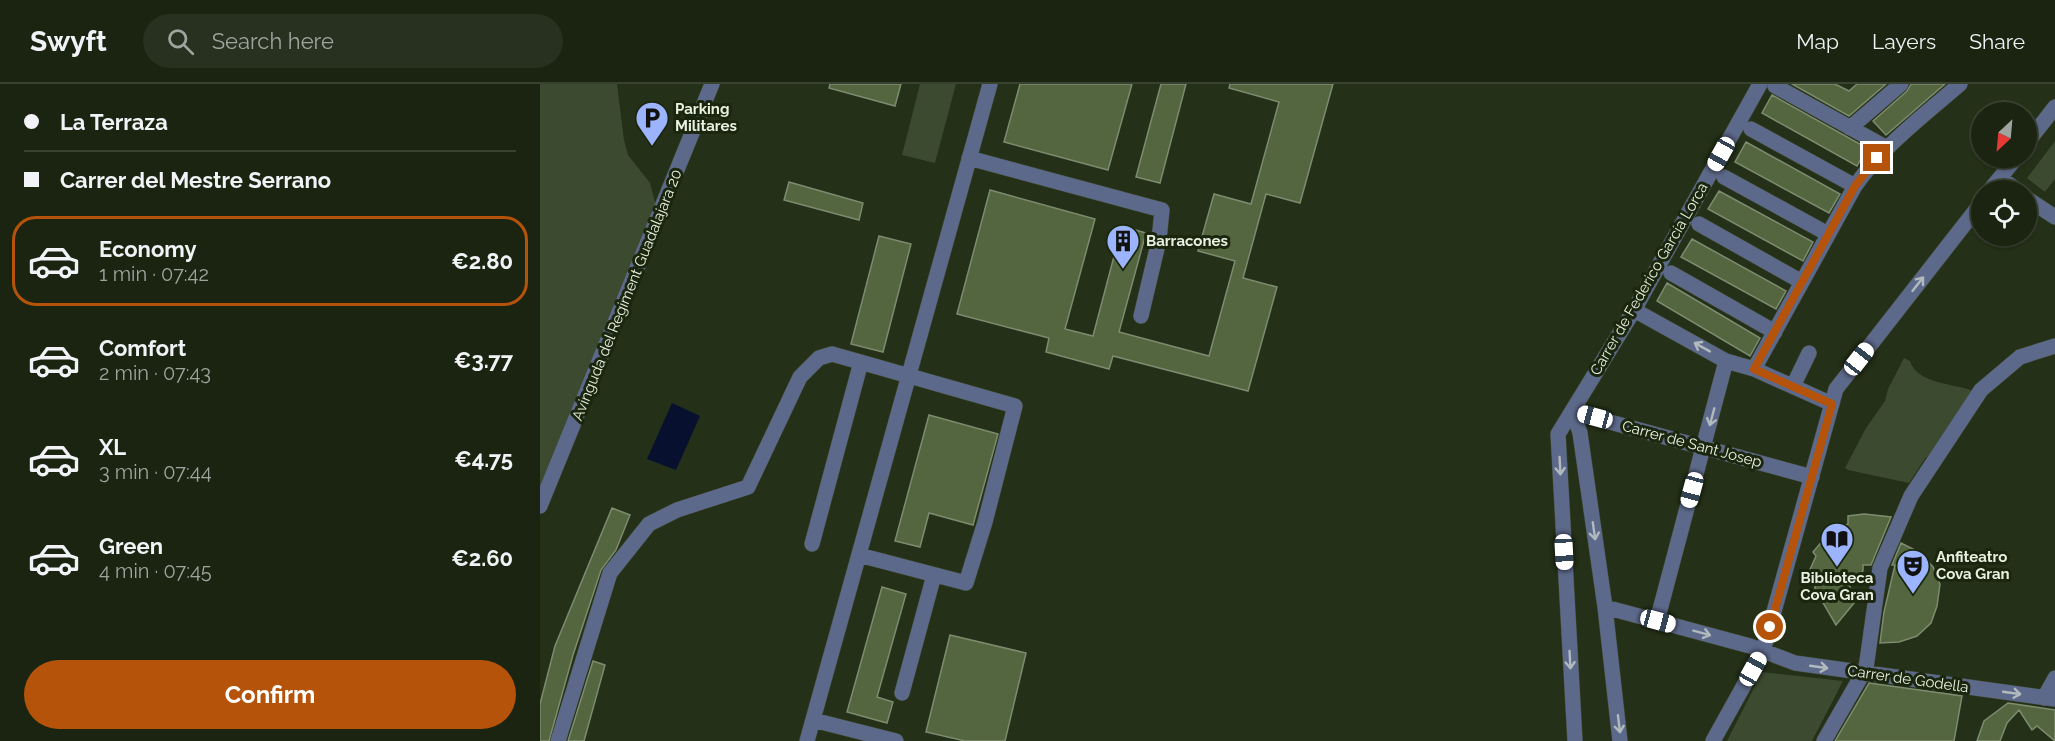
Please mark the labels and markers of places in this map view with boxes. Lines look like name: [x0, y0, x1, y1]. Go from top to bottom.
parking icon: Parking Militares: [634, 100, 670, 147]
place label: Parking Militares: [675, 100, 737, 135]
building icon: Barracones: [1105, 223, 1141, 270]
place label: Barracones: [1146, 232, 1228, 250]
library icon: Biblioteca Cova Gran: [1819, 521, 1855, 568]
theatre icon: Anfiteatro Cova Gran: [1895, 548, 1931, 595]
place label: Anfiteatro Cova Gran: [1936, 548, 2010, 583]
place label: Biblioteca Cova Gran: [1800, 569, 1874, 604]

